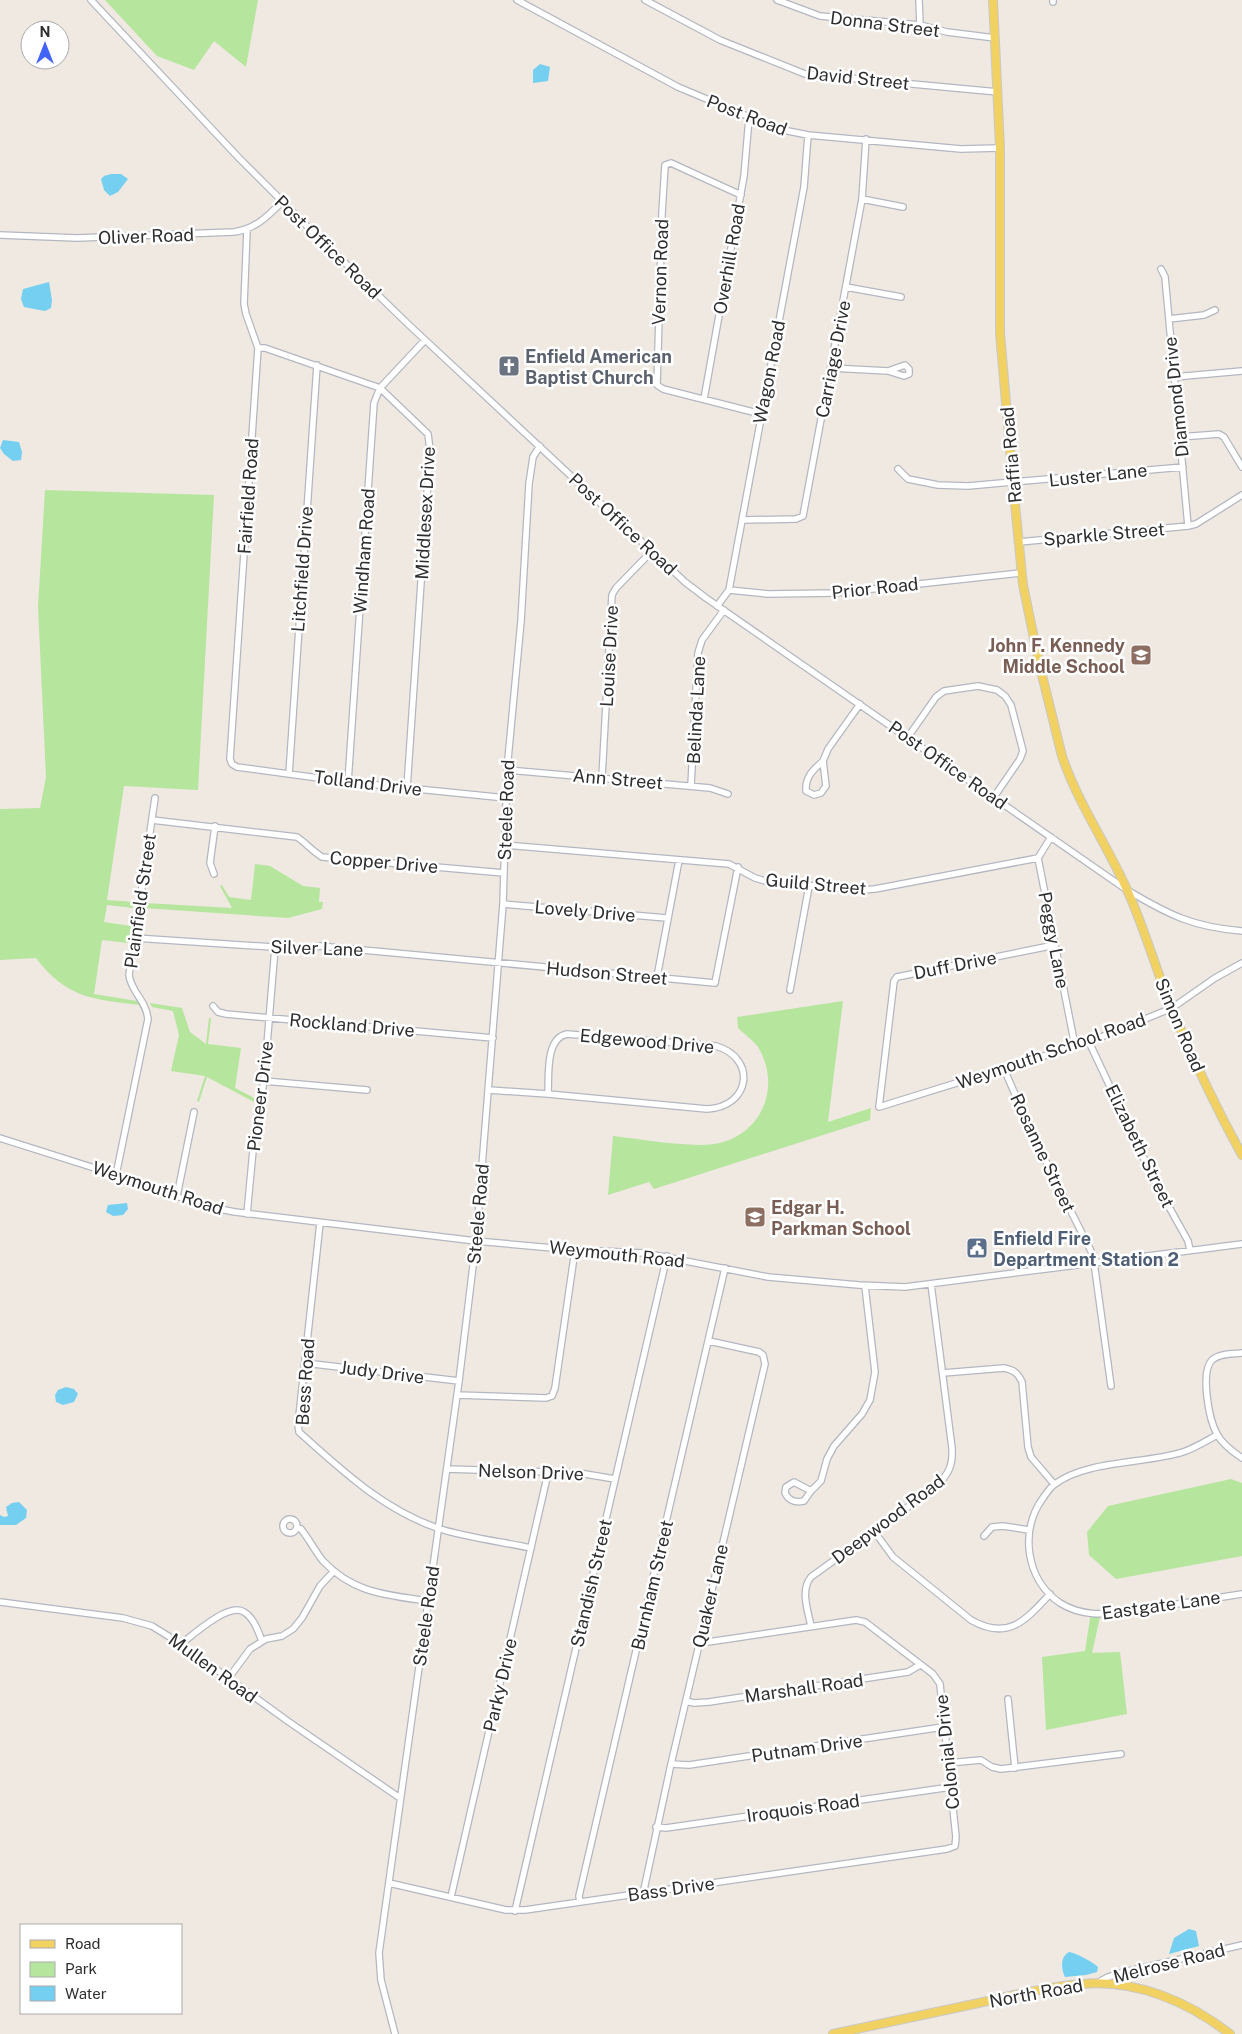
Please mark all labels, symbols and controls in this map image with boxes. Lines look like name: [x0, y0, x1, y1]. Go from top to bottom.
street label: Donna Street: [829, 7, 941, 41]
north arrow: [20, 20, 70, 70]
text: N: [40, 24, 50, 40]
street label: David Street: [805, 62, 911, 94]
street label: Post Road: [704, 90, 790, 140]
street label: Post Office Road: [270, 191, 386, 303]
street label: Overhill Road: [709, 202, 749, 316]
street label: Vernon Road: [648, 218, 672, 326]
street label: Oliver Road: [98, 224, 194, 248]
street label: Carriage Drive: [811, 299, 855, 419]
street label: Wagon Road: [749, 319, 789, 425]
street label: Diamond Drive: [1159, 336, 1193, 458]
place label: Enfield American Baptist Church: [525, 346, 672, 388]
church icon: Enfield American Baptist Church: [497, 354, 521, 378]
street label: Raffia Road: [996, 406, 1026, 504]
street label: Fairfield Road: [233, 437, 263, 555]
street label: Middlesex Drive: [411, 446, 439, 580]
street label: Luster Lane: [1048, 459, 1148, 491]
street label: Post Office Road: [565, 469, 681, 579]
street label: Windham Road: [349, 487, 379, 615]
street label: Litchfield Drive: [287, 505, 317, 633]
street label: Sparkle Street: [1042, 518, 1166, 550]
street label: Prior Road: [831, 573, 919, 603]
street label: Louise Drive: [596, 605, 622, 707]
place label: John F. Kennedy Middle School: [988, 635, 1125, 677]
school or university icon: John F. Kennedy Middle School: [1129, 643, 1153, 667]
street label: Belinda Lane: [683, 655, 709, 765]
street label: Post Office Road: [885, 716, 1011, 814]
street label: Steele Road: [494, 759, 518, 861]
street label: Ann Street: [572, 765, 664, 793]
street label: Tolland Drive: [313, 766, 423, 800]
street label: Plainfield Street: [120, 832, 160, 970]
street label: Copper Drive: [329, 847, 439, 877]
street label: Guild Street: [765, 869, 867, 899]
street label: Peggy Lane: [1034, 890, 1074, 990]
street label: Lovely Drive: [534, 896, 636, 926]
street label: Silver Lane: [270, 936, 364, 960]
street label: Duff Drive: [912, 947, 998, 983]
street label: Hudson Street: [546, 957, 668, 989]
street label: Simon Road: [1151, 975, 1209, 1075]
street label: Rockland Drive: [288, 1009, 416, 1041]
street label: Weymouth School Road: [954, 1009, 1148, 1093]
street label: Edgewood Drive: [579, 1025, 715, 1057]
street label: Pioneer Drive: [243, 1039, 277, 1153]
street label: Elizabeth Street: [1101, 1081, 1179, 1211]
street label: Rosanne Street: [1006, 1090, 1080, 1216]
street label: Weymouth Road: [90, 1157, 226, 1219]
street label: Steele Road: [463, 1163, 493, 1265]
place label: Edgar H. Parkman School: [771, 1197, 911, 1239]
school or university icon: Edgar H. Parkman School: [743, 1205, 767, 1229]
place label: Enfield Fire Department Station 2: [993, 1228, 1179, 1270]
street label: Weymouth Road: [548, 1236, 686, 1272]
public building icon: Enfield Fire Department Station 2: [965, 1236, 989, 1260]
street label: Bess Road: [291, 1338, 319, 1426]
street label: Judy Drive: [338, 1356, 426, 1388]
street label: Nelson Drive: [478, 1460, 584, 1484]
street label: Deepwood Road: [828, 1470, 948, 1568]
street label: Standish Street: [566, 1517, 616, 1649]
street label: Burnham Street: [627, 1518, 677, 1652]
street label: Quaker Lane: [688, 1542, 732, 1650]
street label: Steele Road: [409, 1565, 443, 1667]
street label: Eastgate Lane: [1100, 1586, 1222, 1624]
street label: Mullen Road: [165, 1629, 261, 1707]
street label: Parky Drive: [479, 1636, 521, 1734]
street label: Marshall Road: [743, 1669, 865, 1707]
street label: Colonial Drive: [931, 1694, 963, 1810]
street label: Putnam Drive: [750, 1730, 864, 1766]
street label: Iroquois Road: [745, 1790, 861, 1826]
street label: Bass Drive: [626, 1873, 716, 1905]
legend: [20, 1924, 182, 2014]
text: Road: [65, 1935, 101, 1952]
street label: Melrose Road: [1111, 1939, 1227, 1987]
text: Park: [65, 1960, 97, 1977]
street label: North Road: [987, 1974, 1085, 2012]
text: Water: [65, 1985, 107, 2002]

